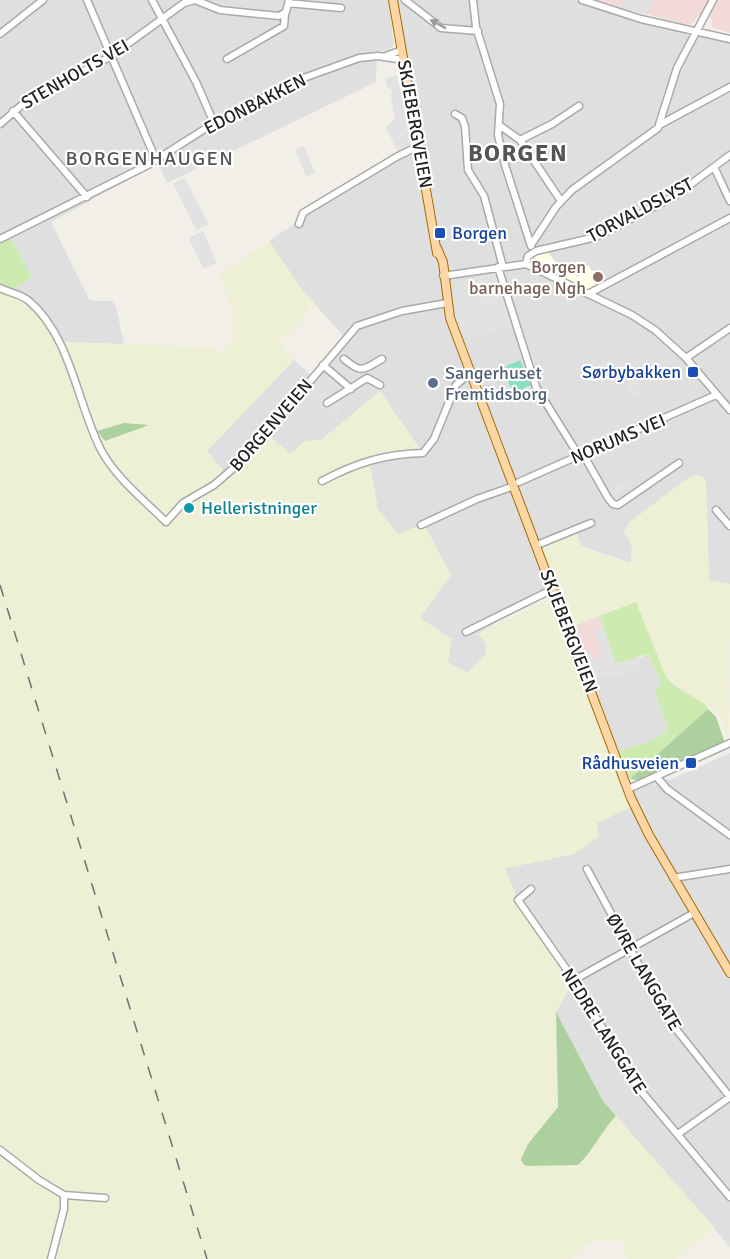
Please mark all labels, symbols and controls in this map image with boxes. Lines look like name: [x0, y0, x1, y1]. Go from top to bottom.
one-way arrow: [429, 19, 446, 29]
street label: STENHOLTS VEI: [17, 34, 133, 114]
street label: SKJEBERGVEIEN: [393, 58, 437, 190]
street label: EDONBAKKEN: [200, 69, 310, 139]
district label: BORGEN: [468, 138, 568, 168]
district label: BORGENHAUGEN: [66, 146, 234, 171]
street label: TORVALDSLYST: [583, 173, 697, 247]
place label: Borgen: [452, 222, 507, 244]
marker: Borgen: [433, 226, 447, 240]
place label: Borgen barnehage Ngh: [469, 256, 586, 299]
marker: Borgen barnehage Ngh: [591, 270, 605, 284]
place label: Sørbybakken: [582, 361, 681, 383]
place label: Sangerhuset Fremtidsborg: [445, 362, 547, 405]
marker: Sørbybakken: [686, 365, 700, 379]
street label: BORGENVEIEN: [225, 374, 317, 476]
marker: Sangerhuset Fremtidsborg: [426, 376, 440, 390]
street label: NORUMS VEI: [567, 409, 669, 469]
place label: Helleristninger: [201, 497, 317, 519]
marker: Helleristninger: [182, 501, 196, 515]
street label: SKJEBERGVEIEN: [535, 566, 603, 696]
place label: Rådhusveien: [582, 752, 679, 774]
marker: Rådhusveien: [684, 756, 698, 770]
street label: ØVRE LANGGATE: [602, 910, 686, 1034]
street label: NEDRE LANGGATE: [557, 964, 651, 1098]

